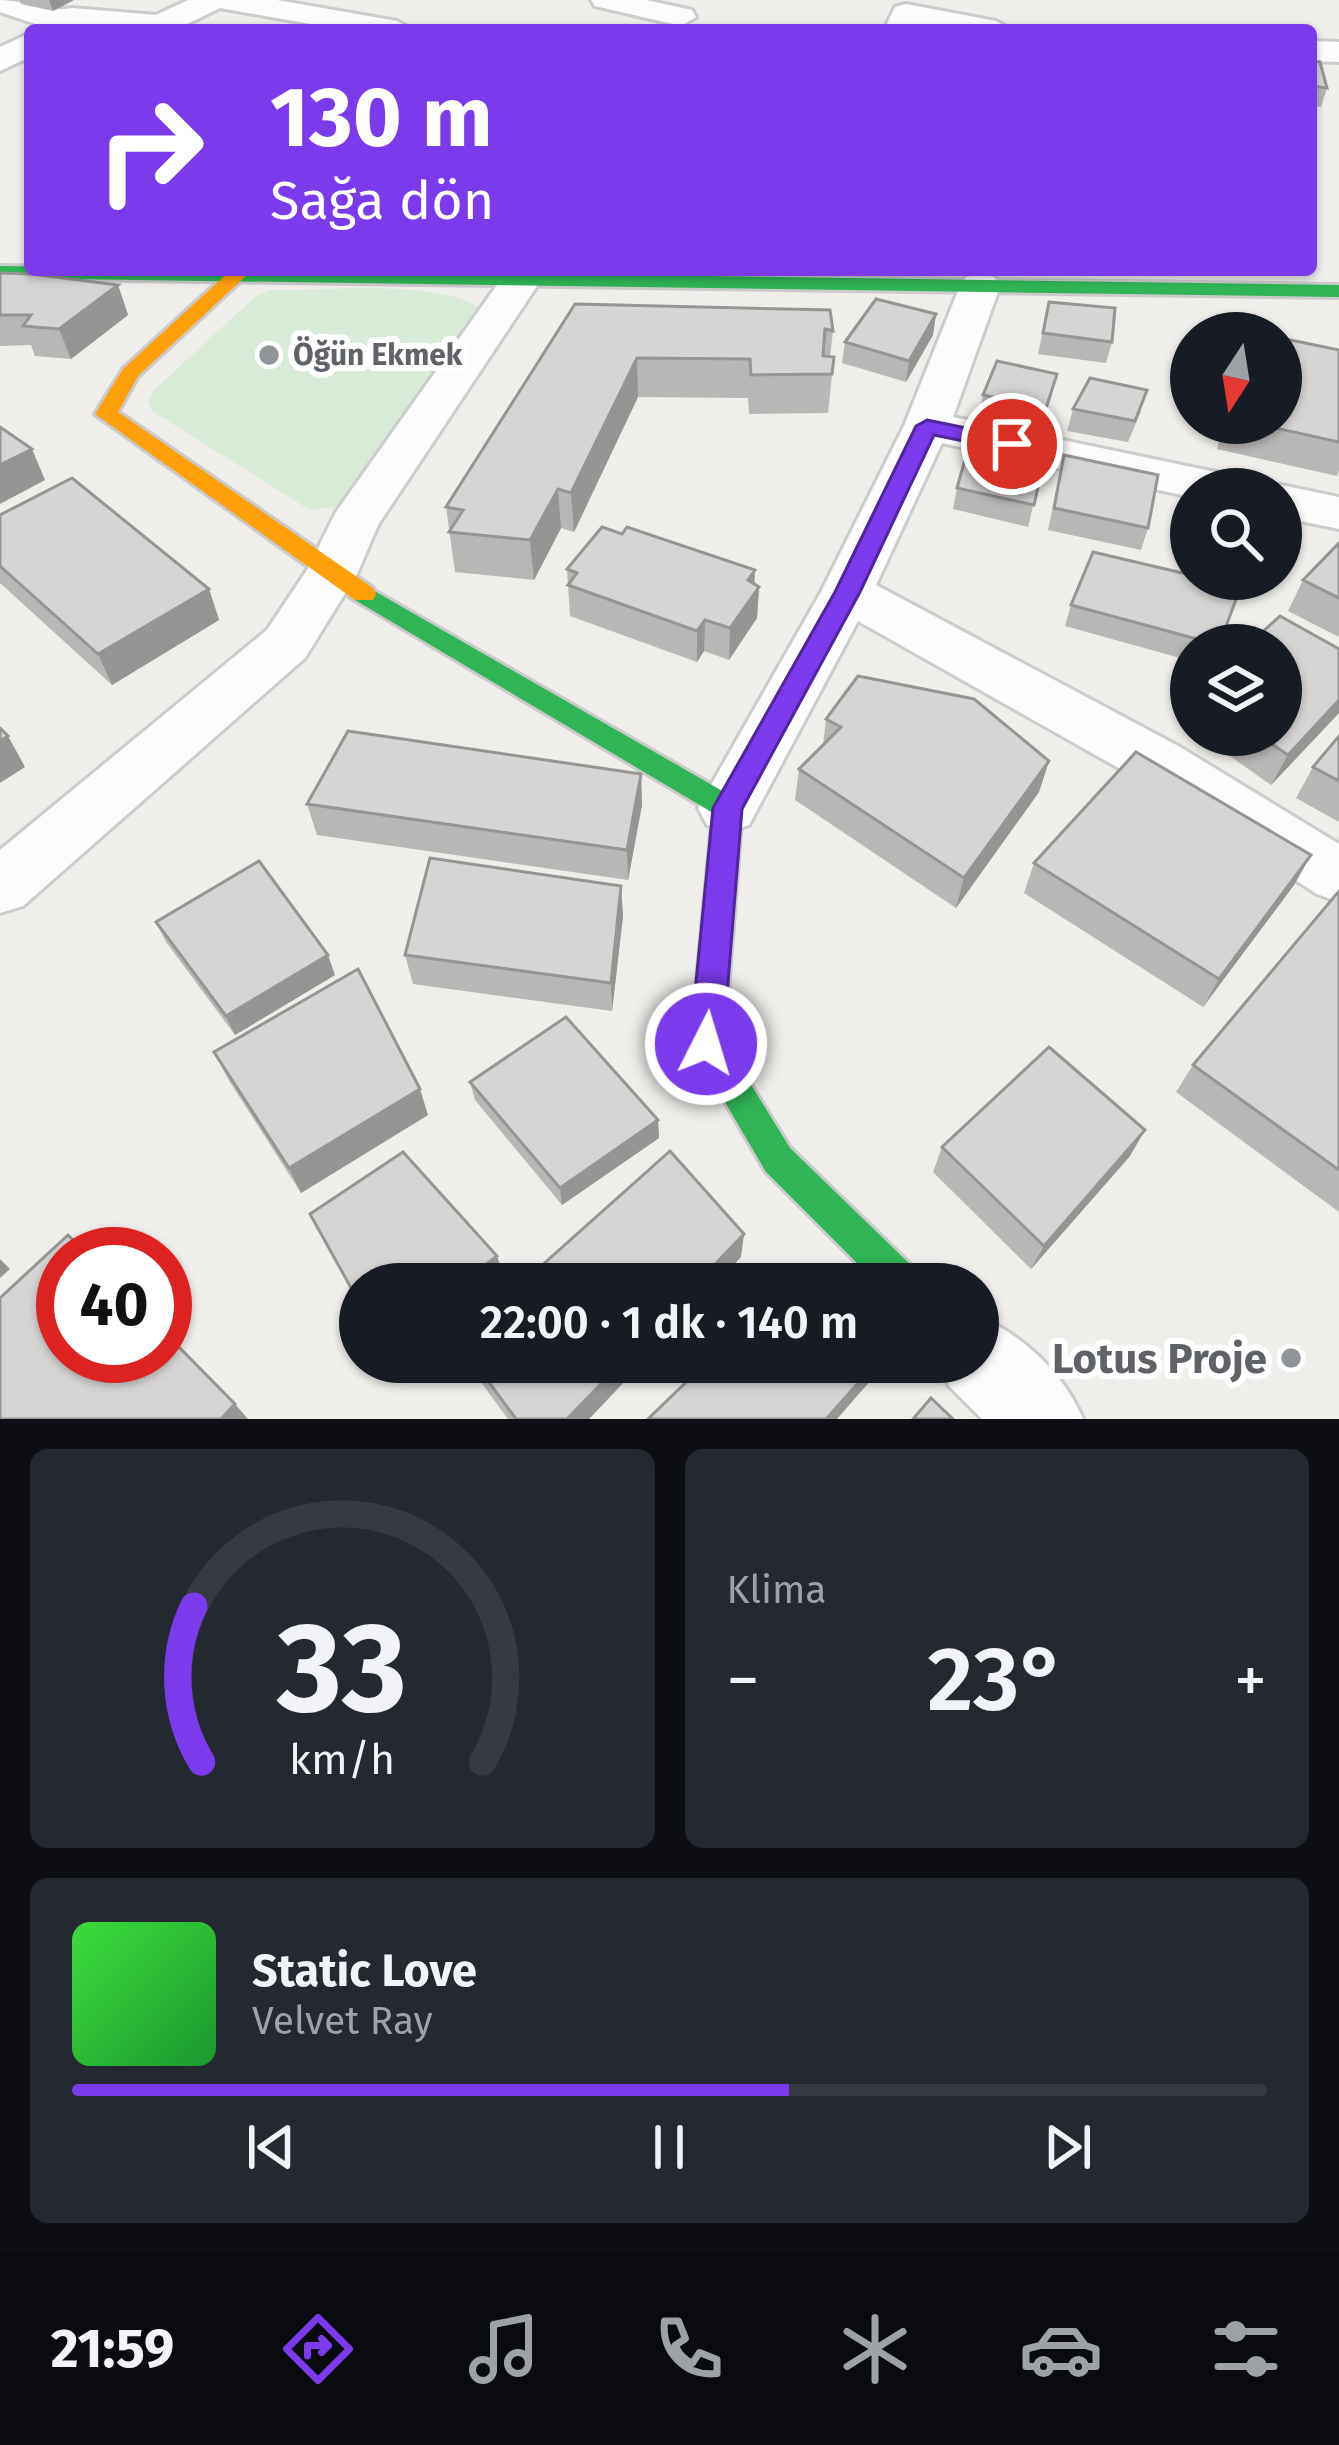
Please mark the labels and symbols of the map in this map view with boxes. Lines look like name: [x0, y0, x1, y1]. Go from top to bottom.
north arrow: [1170, 312, 1302, 444]
place label: Öğün Ekmek: [293, 336, 463, 373]
marker: Öğün Ekmek: [256, 342, 282, 368]
pin: [961, 393, 1063, 495]
position arrow: [643, 981, 769, 1107]
speed limit sign: 40: [36, 1227, 192, 1383]
place label: Lotus Proje: [1052, 1334, 1267, 1384]
marker: Lotus Proje: [1278, 1345, 1304, 1371]

